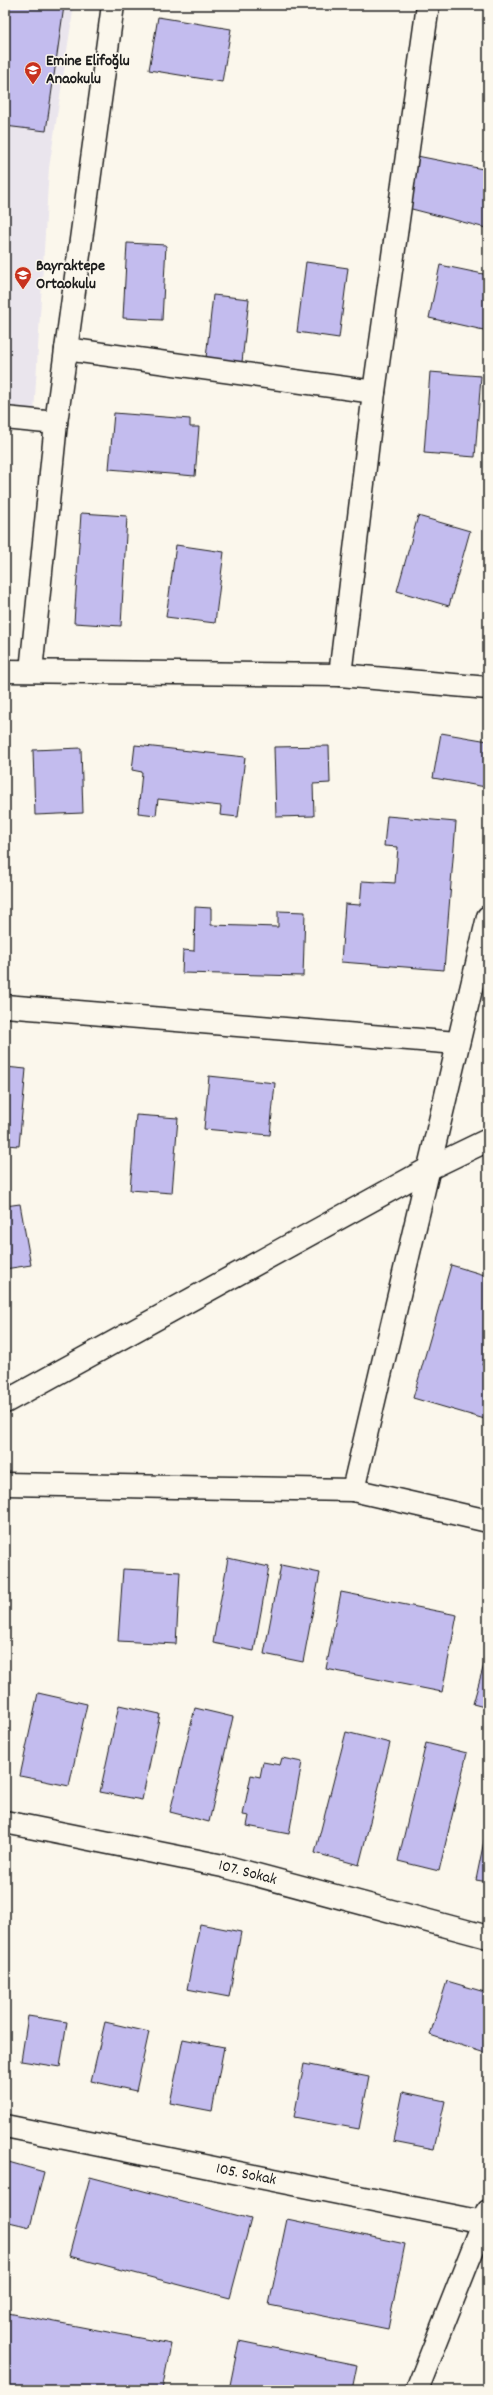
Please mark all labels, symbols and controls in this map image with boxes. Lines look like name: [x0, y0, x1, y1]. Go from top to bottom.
place label: Emine Elifoğlu Anaokulu: [46, 50, 130, 91]
school or university icon: Emine Elifoğlu Anaokulu: [23, 60, 43, 85]
place label: Bayraktepe Ortaokulu: [36, 255, 105, 296]
school or university icon: Bayraktepe Ortaokulu: [13, 265, 33, 290]
street label: 107. Sokak: [217, 1854, 279, 1891]
street label: 105. Sokak: [214, 2157, 278, 2192]

